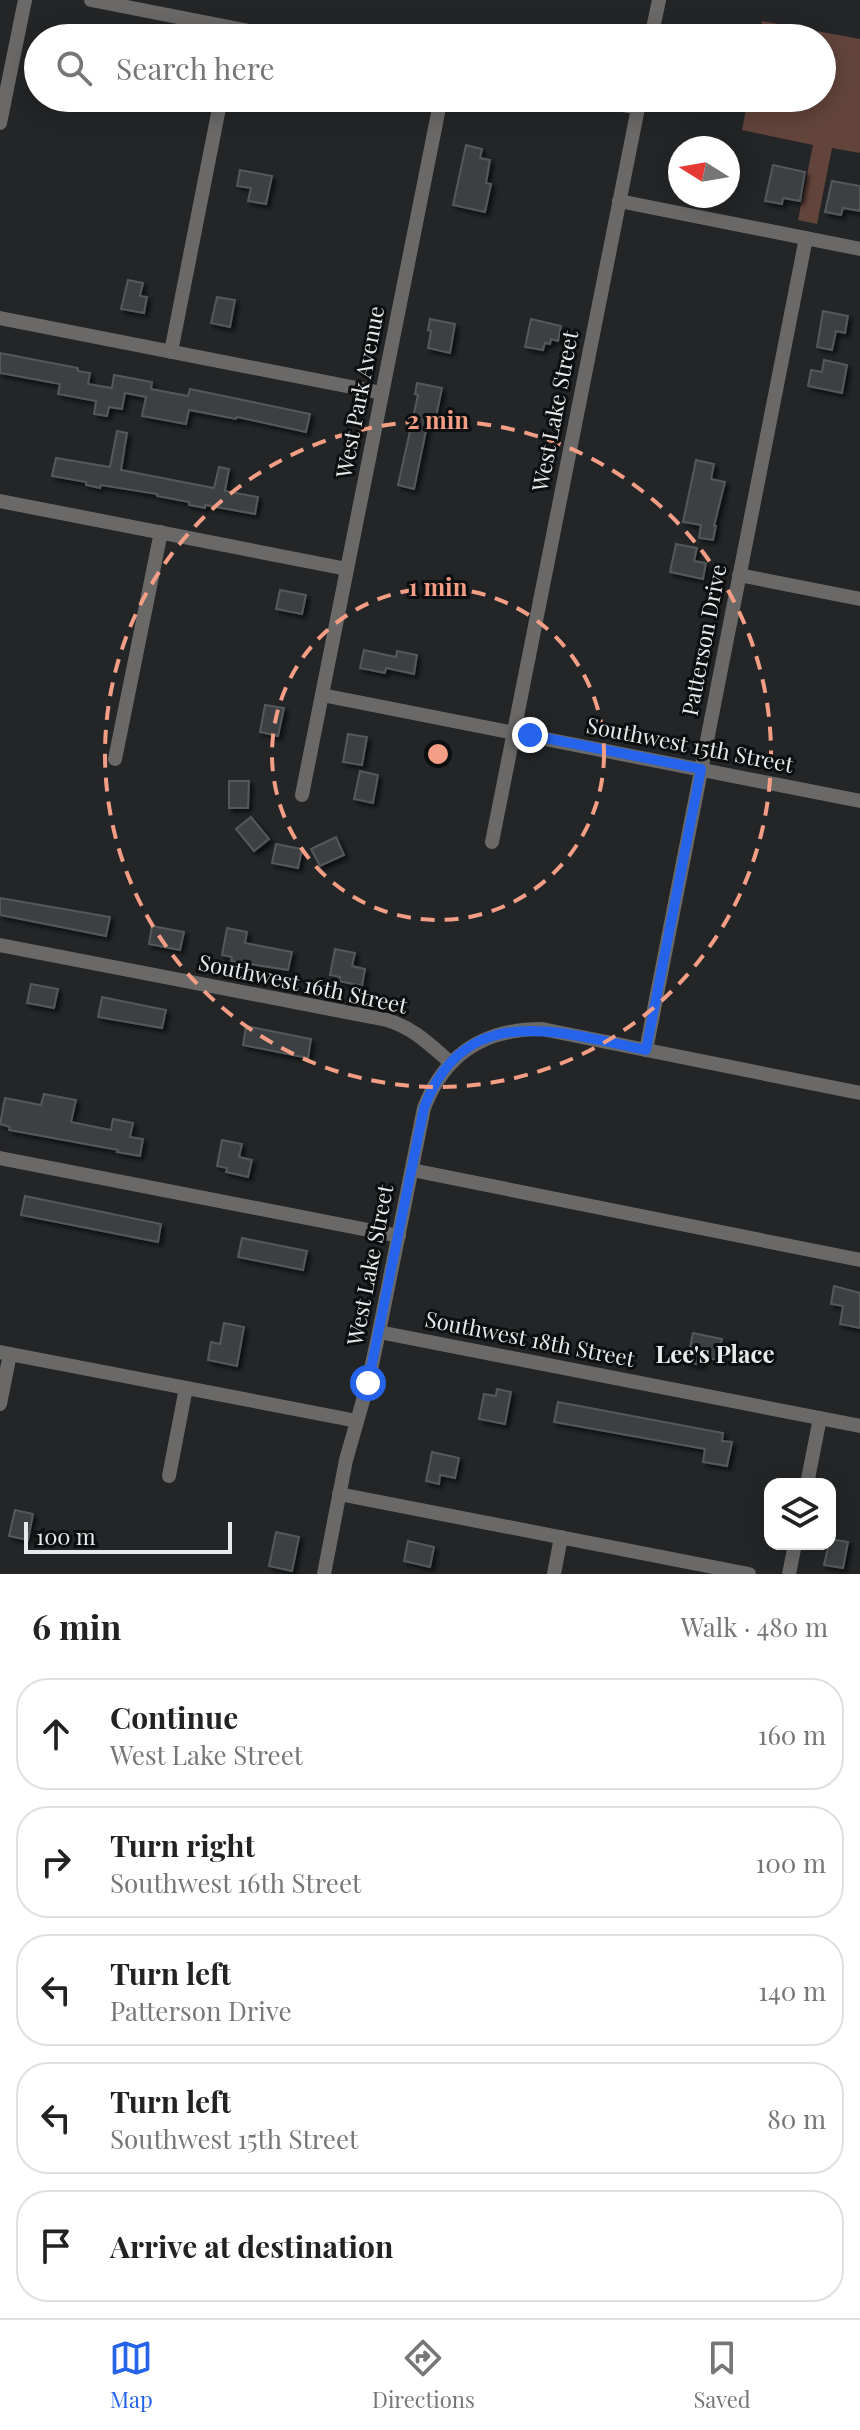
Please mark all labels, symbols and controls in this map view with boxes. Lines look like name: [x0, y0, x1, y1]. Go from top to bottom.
search box: [24, 24, 836, 112]
icon: search: [52, 46, 96, 90]
text: Search here: [116, 48, 275, 88]
north arrow: [668, 136, 740, 208]
street label: West Park Avenue: [327, 303, 390, 481]
street label: West Lake Street: [524, 327, 585, 495]
text: 2 min: [407, 403, 469, 435]
street label: Patterson Drive: [674, 562, 732, 718]
text: 1 min: [409, 570, 468, 602]
street label: Southwest 15th Street: [584, 709, 797, 779]
route end: [512, 717, 548, 753]
centre of rings: [424, 740, 452, 768]
street label: Southwest 16th Street: [196, 946, 411, 1020]
street label: West Lake Street: [339, 1181, 400, 1349]
street label: Southwest 18th Street: [423, 1303, 639, 1373]
district label: Lee's Place: [656, 1337, 774, 1369]
route start: [350, 1365, 386, 1401]
map controls: [764, 1478, 836, 1550]
button: layers: [764, 1478, 836, 1550]
scale bar: [24, 1518, 232, 1554]
text: 100 m: [36, 1521, 96, 1551]
text: 6 min: [32, 1603, 121, 1649]
text: Walk · 480 m: [681, 1609, 828, 1644]
text: Continue: [110, 1697, 238, 1737]
icon: ahead: [34, 1712, 78, 1756]
text: 160 m: [758, 1717, 826, 1752]
text: West Lake Street: [110, 1737, 303, 1772]
text: Turn right: [110, 1825, 255, 1865]
icon: right: [34, 1840, 78, 1884]
text: 100 m: [756, 1845, 826, 1880]
text: Southwest 16th Street: [110, 1865, 361, 1900]
text: Turn left: [110, 1953, 231, 1993]
icon: left: [34, 1968, 78, 2012]
text: 140 m: [758, 1973, 826, 2008]
text: Patterson Drive: [110, 1993, 292, 2028]
text: Turn left: [110, 2081, 231, 2121]
icon: left: [34, 2096, 78, 2140]
text: 80 m: [767, 2101, 826, 2136]
text: Southwest 15th Street: [110, 2121, 358, 2156]
icon: arrive: [34, 2224, 78, 2268]
text: Arrive at destination: [110, 2226, 393, 2266]
tab: Map: [109, 2336, 153, 2414]
tab: Directions: [372, 2336, 475, 2414]
tab: Saved: [693, 2336, 751, 2414]

